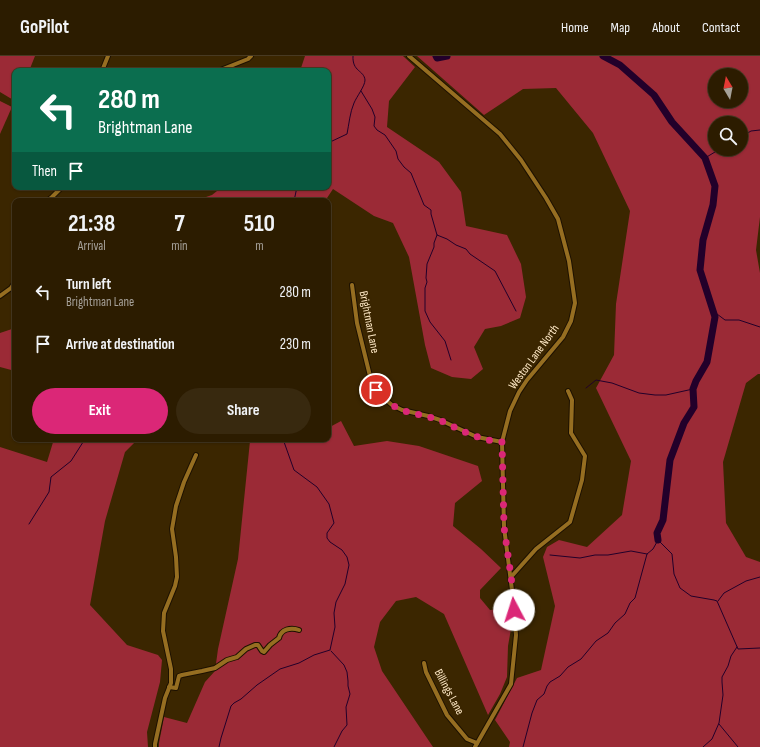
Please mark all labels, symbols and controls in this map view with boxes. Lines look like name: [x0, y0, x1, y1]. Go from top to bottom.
text: GoPilot: [20, 16, 69, 39]
text: Home: [561, 19, 589, 36]
text: Map: [611, 19, 630, 36]
text: About: [652, 19, 680, 36]
text: Contact: [702, 19, 740, 36]
north arrow: [708, 68, 748, 108]
map controls: [708, 68, 748, 156]
text: 280 m: [98, 83, 160, 116]
icon: left: [32, 84, 84, 136]
button: search: [708, 116, 748, 156]
text: Brightman Lane: [98, 117, 193, 138]
icon: arrive: [65, 160, 87, 182]
text: Then: [32, 162, 57, 181]
text: 21:38: [68, 209, 115, 238]
text: 7: [174, 209, 185, 238]
text: 510: [244, 209, 275, 238]
text: Arrival: [78, 238, 106, 254]
text: min: [171, 238, 188, 254]
text: m: [255, 238, 263, 254]
text: Turn left: [66, 275, 111, 294]
icon: left: [32, 281, 54, 303]
text: 280 m: [280, 283, 311, 302]
street label: Brightman Lane: [356, 290, 382, 355]
text: Brightman Lane: [66, 294, 134, 310]
street label: Weston Lane North: [505, 322, 563, 392]
icon: arrive: [32, 333, 54, 355]
text: Arrive at destination: [66, 335, 175, 354]
text: 230 m: [280, 335, 311, 354]
pin: [359, 373, 393, 407]
icon: arrive: [365, 379, 387, 401]
button: Exit: [32, 388, 168, 434]
button: Share: [176, 388, 311, 434]
position arrow: [493, 589, 535, 631]
street label: Billings Lane: [431, 667, 467, 718]

